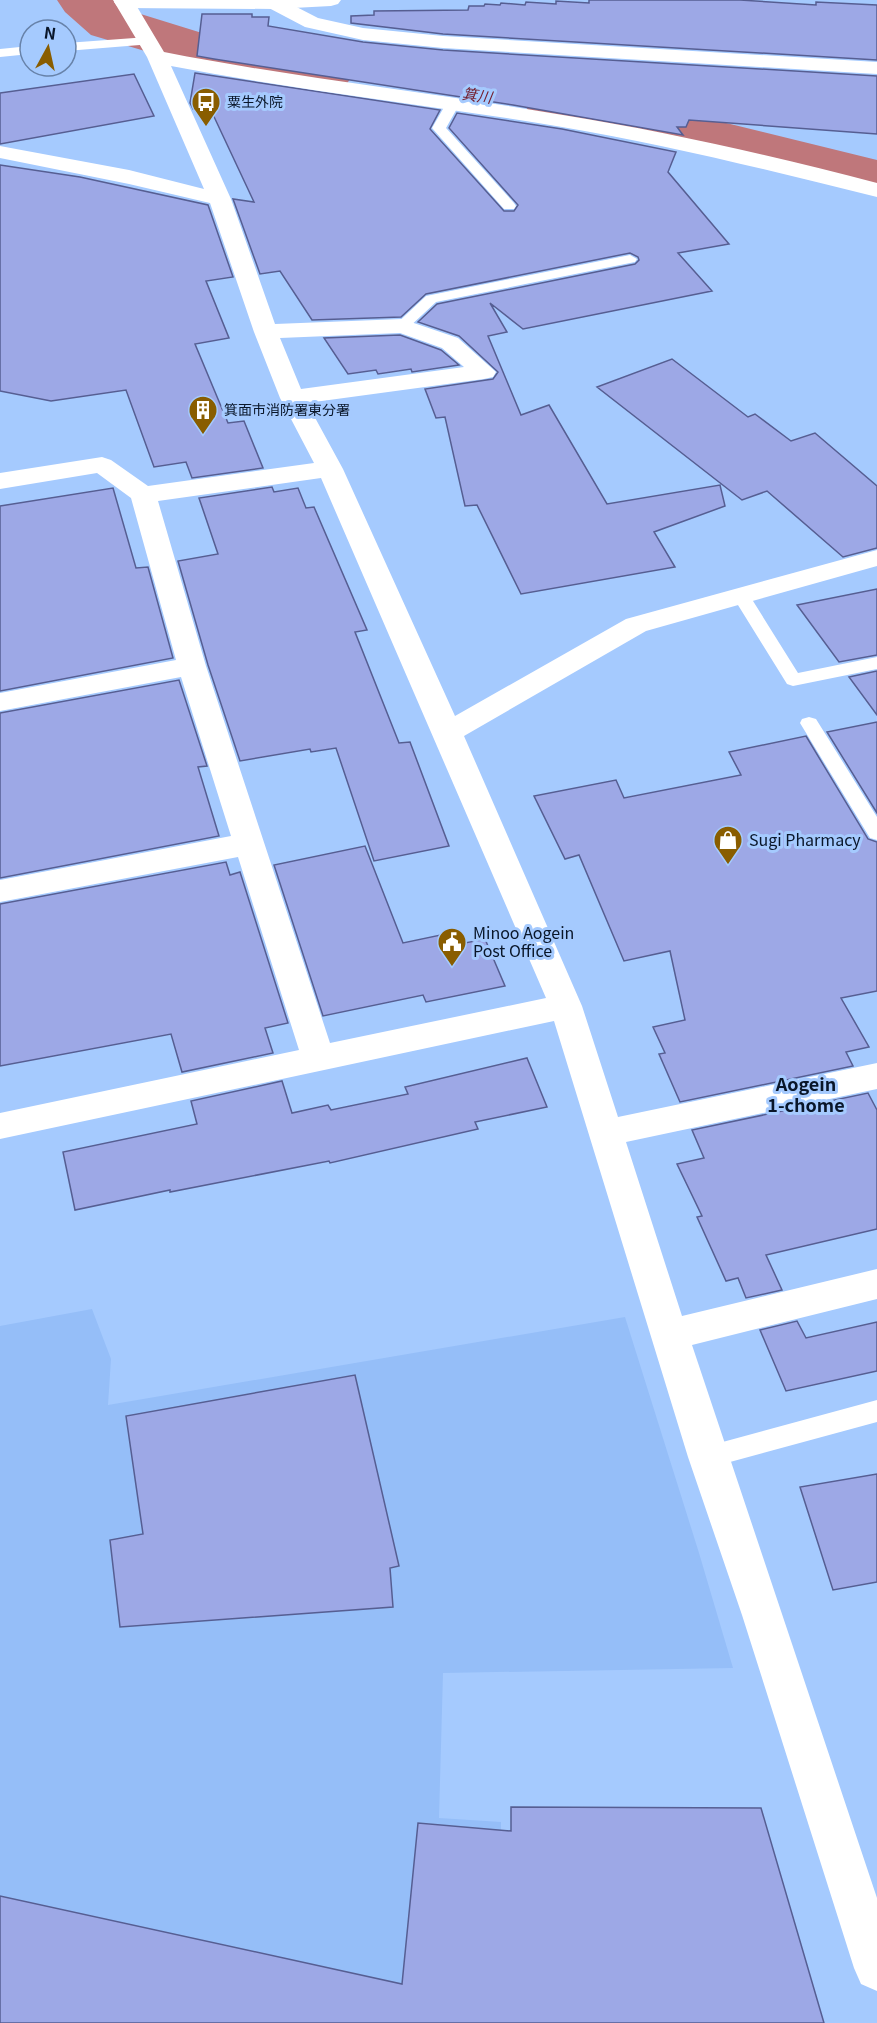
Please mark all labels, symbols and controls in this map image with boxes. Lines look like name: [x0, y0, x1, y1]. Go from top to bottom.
north arrow: [18, 18, 78, 78]
text: N: [43, 19, 58, 45]
water label: 箕川: [461, 82, 495, 107]
bus stop icon: 粟生外院: [190, 86, 222, 128]
place label: 粟生外院: [227, 91, 283, 111]
building icon: 箕面市消防署東分署: [187, 394, 219, 436]
place label: 箕面市消防署東分署: [224, 399, 350, 419]
shop icon: Sugi Pharmacy: [712, 824, 744, 866]
place label: Sugi Pharmacy: [749, 827, 861, 851]
place label: Minoo Aogein Post Office: [473, 920, 574, 962]
public building icon: Minoo Aogein Post Office: [436, 926, 468, 968]
district label: Aogein 1-chome: [767, 1070, 845, 1117]

